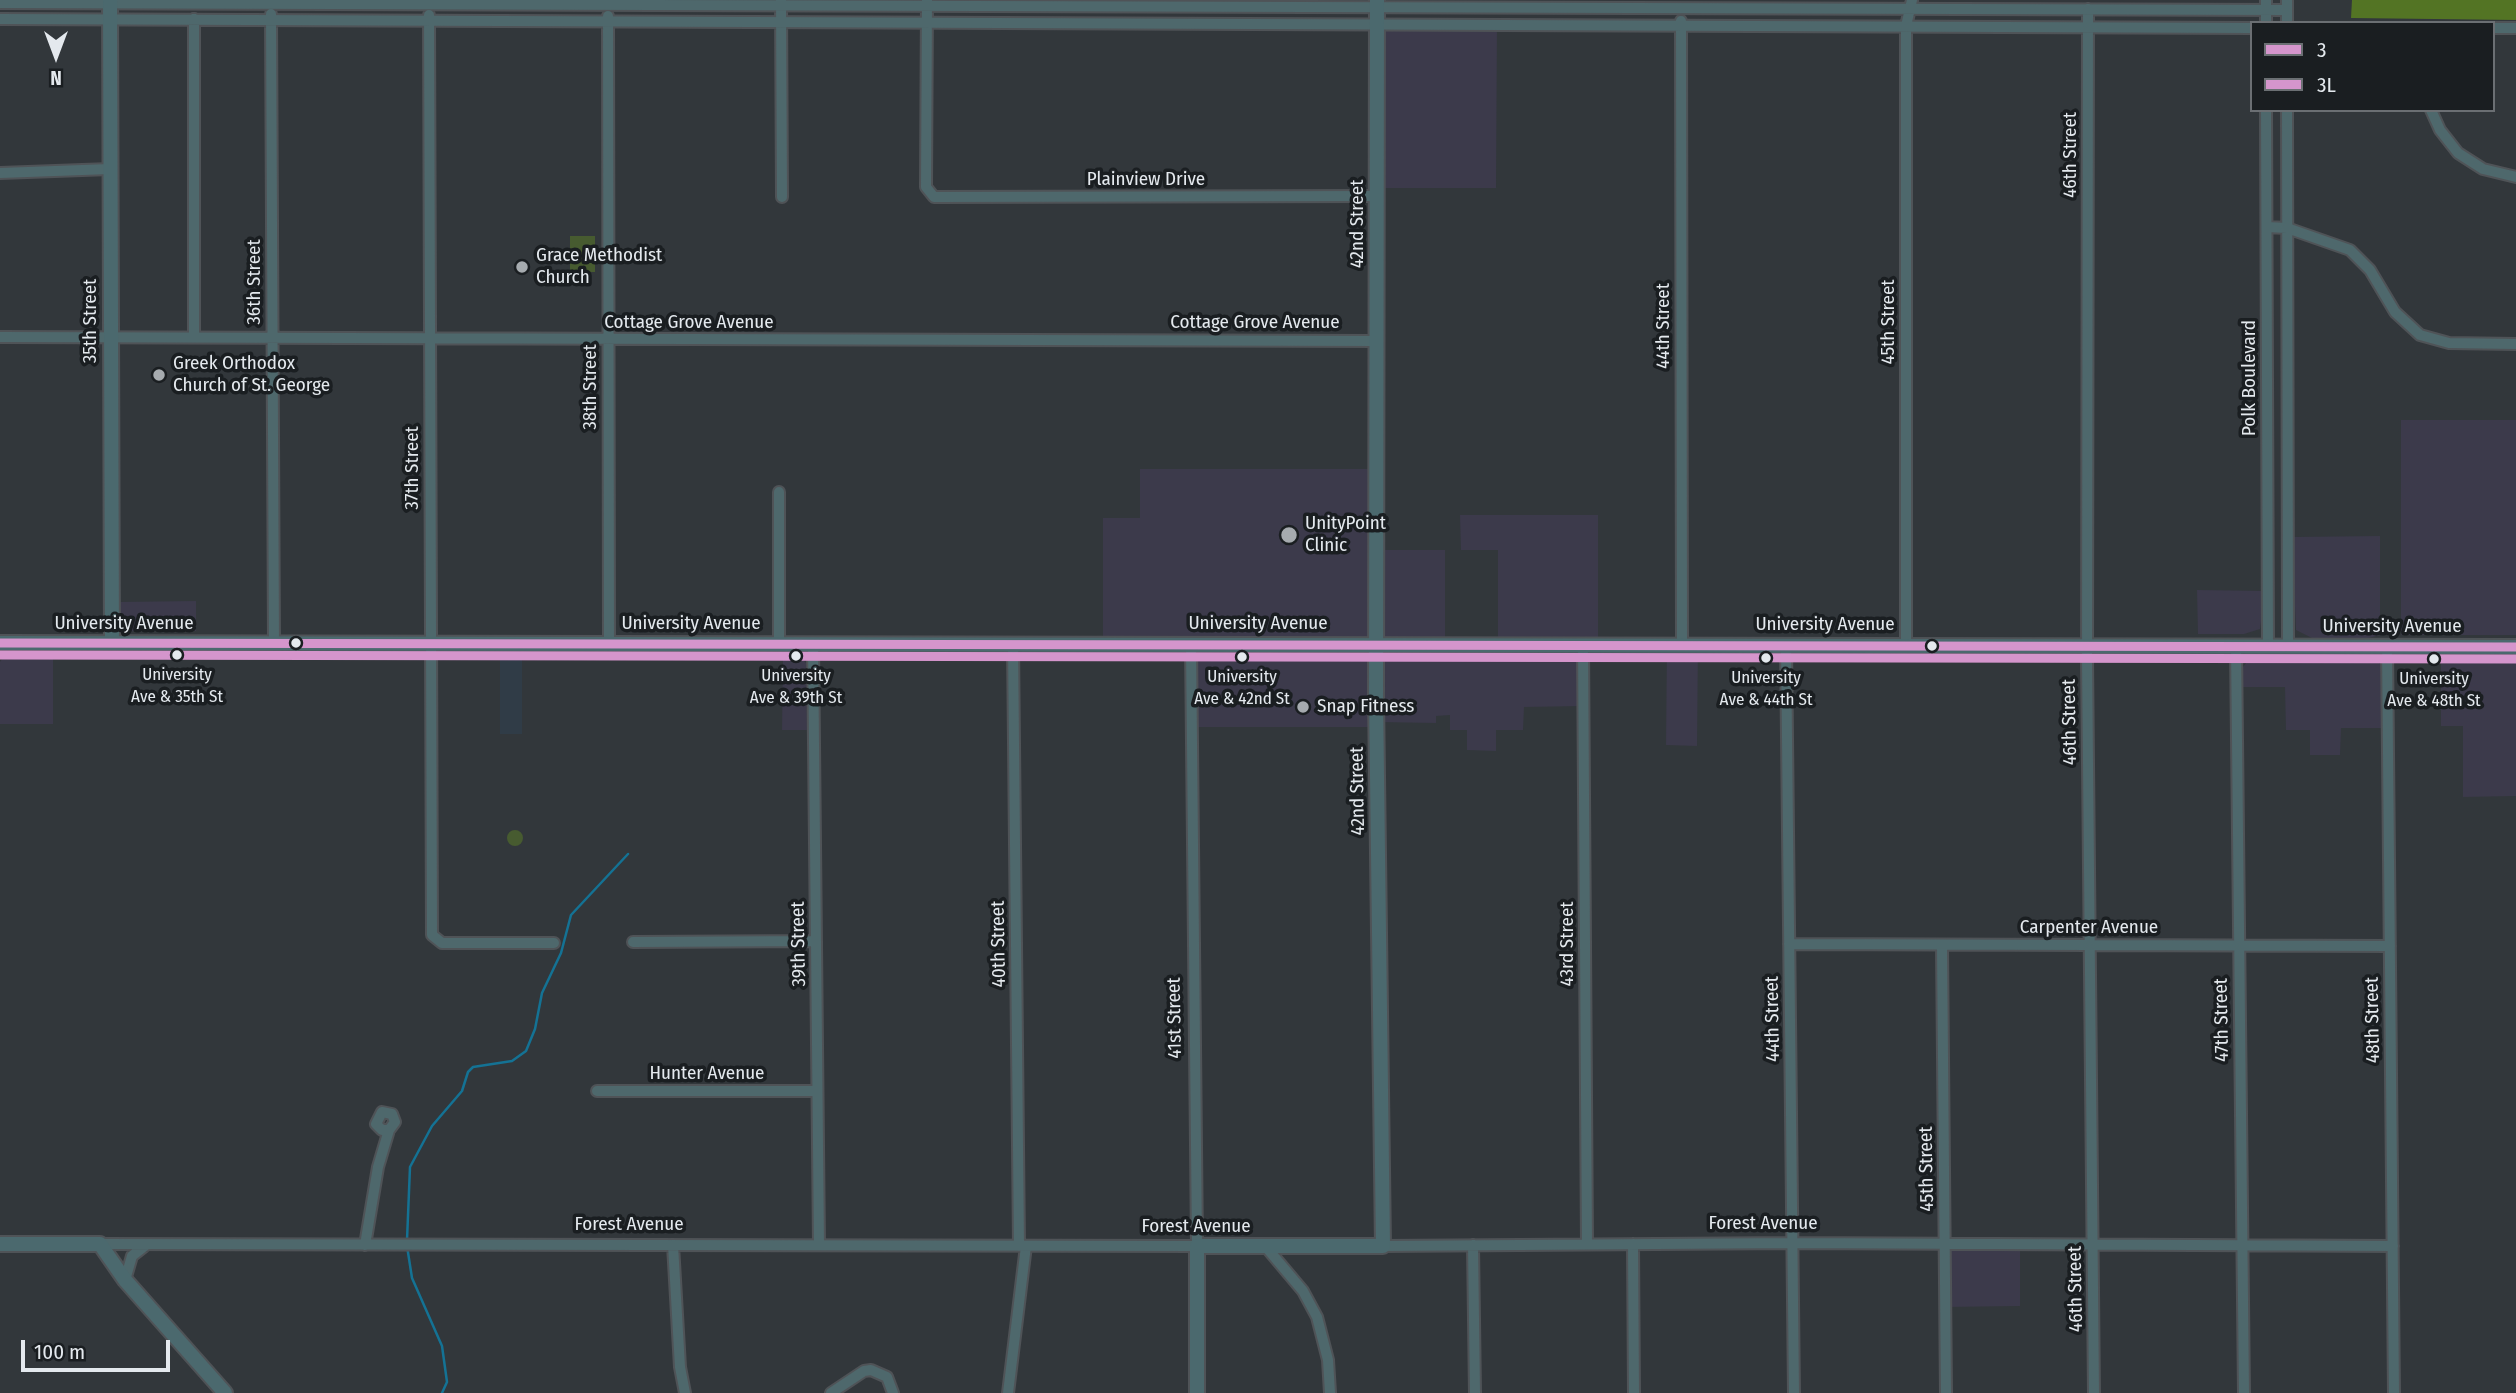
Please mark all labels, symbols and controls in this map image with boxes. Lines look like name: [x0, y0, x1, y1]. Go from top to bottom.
north arrow: [21, 21, 91, 91]
legend: [2250, 21, 2495, 112]
text: 3: [2317, 37, 2326, 63]
text: N: [50, 66, 62, 89]
text: 3L: [2317, 72, 2336, 98]
street label: 46th Street: [2060, 112, 2082, 198]
street label: Plainview Drive: [1087, 169, 1205, 191]
street label: 42nd Street: [1347, 180, 1369, 268]
street label: 36th Street: [244, 239, 266, 325]
place label: Grace Methodist Church: [536, 245, 662, 289]
marker: Grace Methodist Church: [514, 259, 530, 275]
street label: 35th Street: [80, 279, 102, 363]
street label: 45th Street: [1878, 279, 1900, 365]
street label: 44th Street: [1653, 283, 1675, 369]
street label: Cottage Grove Avenue: [604, 312, 774, 334]
street label: Cottage Grove Avenue: [1170, 312, 1340, 334]
street label: Polk Boulevard: [2239, 320, 2261, 436]
street label: 38th Street: [580, 344, 602, 430]
place label: Greek Orthodox Church of St. George: [173, 353, 330, 397]
marker: Greek Orthodox Church of St. George: [151, 367, 167, 383]
street label: 37th Street: [402, 426, 424, 510]
place label: UnityPoint Clinic: [1305, 513, 1386, 557]
marker: UnityPoint Clinic: [1279, 525, 1299, 545]
street label: University Avenue: [54, 613, 194, 635]
street label: University Avenue: [621, 613, 761, 635]
street label: University Avenue: [1188, 613, 1328, 635]
street label: University Avenue: [1755, 614, 1895, 636]
street label: University Avenue: [2322, 616, 2462, 638]
unlabelled marker: [289, 636, 303, 650]
unlabelled marker: [1925, 639, 1939, 653]
marker: University Ave & 35th St: [170, 648, 184, 662]
marker: University Ave & 39th St: [789, 649, 803, 663]
marker: University Ave & 42nd St: [1235, 650, 1249, 664]
marker: University Ave & 44th St: [1759, 651, 1773, 665]
marker: University Ave & 48th St: [2427, 652, 2441, 666]
place label: University Ave & 35th St: [131, 665, 223, 705]
place label: University Ave & 39th St: [750, 666, 842, 706]
place label: University Ave & 42nd St: [1194, 667, 1290, 707]
place label: University Ave & 44th St: [1719, 668, 1813, 708]
place label: University Ave & 48th St: [2387, 669, 2481, 709]
street label: 46th Street: [2058, 679, 2082, 765]
place label: Snap Fitness: [1317, 696, 1414, 718]
marker: Snap Fitness: [1295, 699, 1311, 715]
street label: 42nd Street: [1346, 746, 1370, 836]
street label: 39th Street: [787, 901, 811, 987]
street label: 40th Street: [987, 901, 1011, 987]
street label: 43rd Street: [1557, 902, 1579, 986]
street label: Carpenter Avenue: [2020, 917, 2158, 939]
street label: 44th Street: [1761, 976, 1785, 1062]
street label: 41st Street: [1163, 977, 1187, 1059]
street label: 48th Street: [2361, 977, 2385, 1063]
street label: 47th Street: [2210, 978, 2234, 1062]
street label: Hunter Avenue: [650, 1063, 764, 1085]
street label: 45th Street: [1915, 1126, 1939, 1212]
street label: Forest Avenue: [1708, 1213, 1818, 1235]
street label: Forest Avenue: [574, 1214, 684, 1236]
street label: Forest Avenue: [1141, 1216, 1251, 1238]
street label: 46th Street: [2064, 1246, 2088, 1332]
scale bar: [24, 1326, 173, 1370]
text: 100 m: [34, 1339, 85, 1365]

